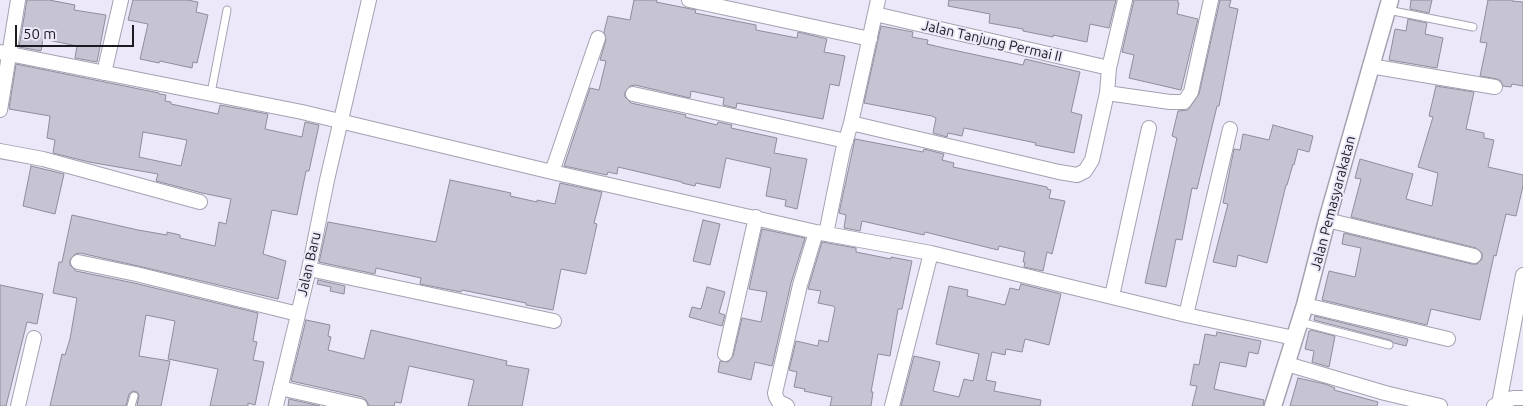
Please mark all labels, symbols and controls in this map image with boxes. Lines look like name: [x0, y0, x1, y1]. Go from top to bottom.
scale bar: [18, 15, 136, 47]
street label: Jalan Tanjung Permai II: [920, 17, 1064, 65]
text: 50 m: [23, 25, 56, 42]
street label: Jalan Pemasyarakatan: [1307, 134, 1359, 272]
street label: Jalan Baru: [293, 230, 325, 298]

